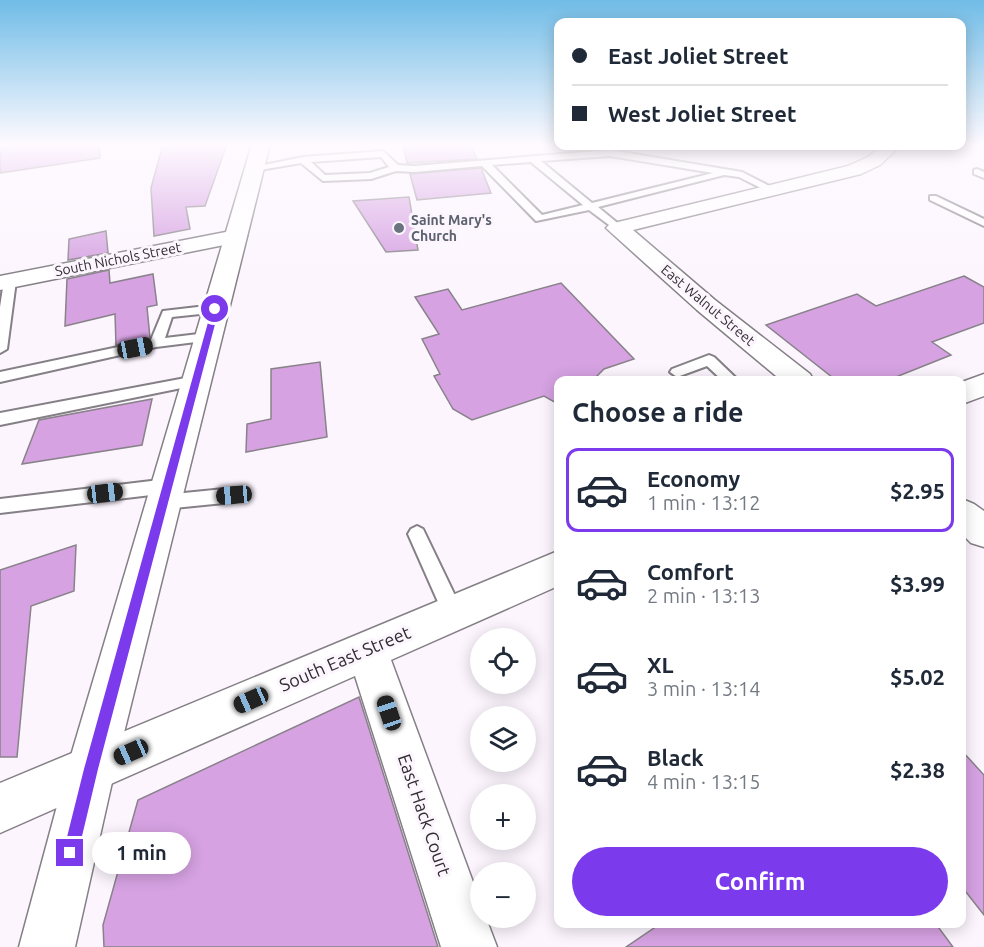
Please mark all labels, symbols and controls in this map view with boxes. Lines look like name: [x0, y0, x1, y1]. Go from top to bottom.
text: East Joliet Street: [608, 43, 788, 68]
text: West Joliet Street: [608, 101, 796, 126]
place label: Saint Mary's Church: [411, 212, 492, 244]
marker: Saint Mary's Church: [392, 221, 406, 235]
street label: South Nichols Street: [53, 239, 183, 279]
street label: East Walnut Street: [658, 261, 758, 349]
route start: [201, 295, 228, 322]
car: [116, 336, 154, 360]
text: Choose a ride: [572, 397, 744, 427]
icon: car: [575, 463, 629, 517]
text: Economy: [647, 466, 740, 491]
text: $2.95: [890, 478, 945, 503]
car: [86, 482, 124, 504]
car: [215, 484, 253, 506]
text: 1 min · 13:12: [647, 491, 761, 514]
icon: car: [575, 556, 629, 610]
text: Comfort: [647, 559, 734, 584]
text: $3.99: [890, 571, 945, 596]
text: 2 min · 13:13: [647, 584, 761, 607]
street label: South East Street: [276, 621, 413, 695]
map controls: [470, 628, 536, 928]
button: locate: [470, 628, 536, 694]
icon: car: [575, 649, 629, 703]
text: XL: [647, 652, 674, 677]
text: $5.02: [890, 664, 945, 689]
text: 3 min · 13:14: [647, 677, 761, 700]
car: [231, 684, 271, 716]
car: [375, 693, 403, 733]
button: layers: [470, 706, 536, 772]
car: [111, 736, 151, 768]
icon: car: [575, 742, 629, 796]
text: Black: [647, 745, 704, 770]
street label: East Hack Court: [395, 751, 455, 878]
text: $2.38: [890, 757, 945, 782]
text: 4 min · 13:15: [647, 770, 761, 793]
button: +: [470, 784, 536, 850]
callout: 1 min: [91, 832, 190, 874]
route end: [56, 839, 83, 866]
text: 1 min: [116, 841, 167, 864]
button: Confirm: [572, 847, 948, 916]
button: −: [470, 862, 536, 928]

